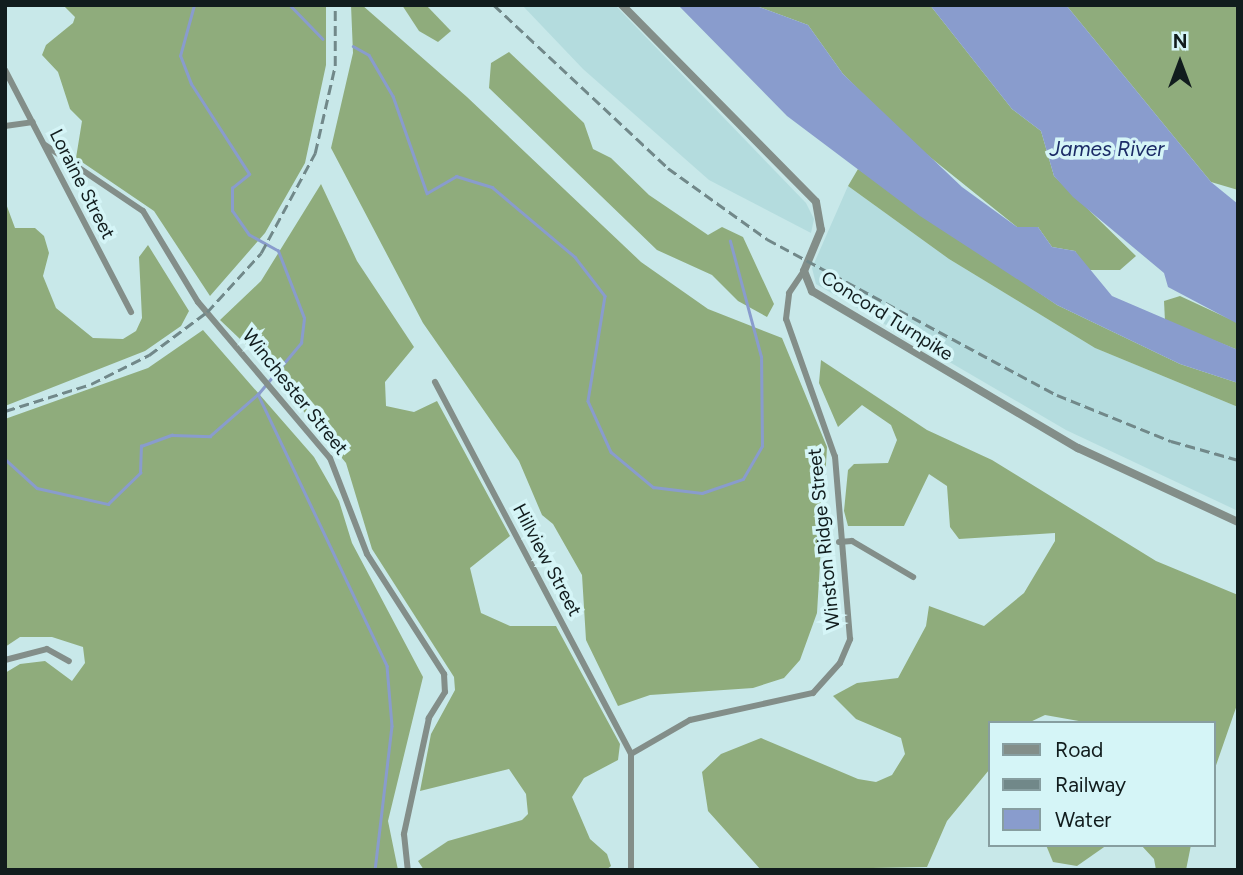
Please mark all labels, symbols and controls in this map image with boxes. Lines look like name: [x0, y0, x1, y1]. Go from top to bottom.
north arrow: [1145, 28, 1215, 98]
text: N: [1173, 30, 1187, 53]
street label: Loraine Street: [45, 125, 119, 243]
water label: James River: [1050, 136, 1164, 162]
street label: Concord Turnpike: [817, 266, 957, 366]
street label: Winchester Street: [237, 325, 353, 459]
street label: Winston Ridge Street: [803, 447, 845, 631]
street label: Hillview Street: [508, 500, 586, 620]
legend: [988, 721, 1215, 847]
text: Road: [1055, 737, 1103, 762]
text: Railway: [1055, 772, 1126, 797]
text: Water: [1055, 807, 1111, 832]

